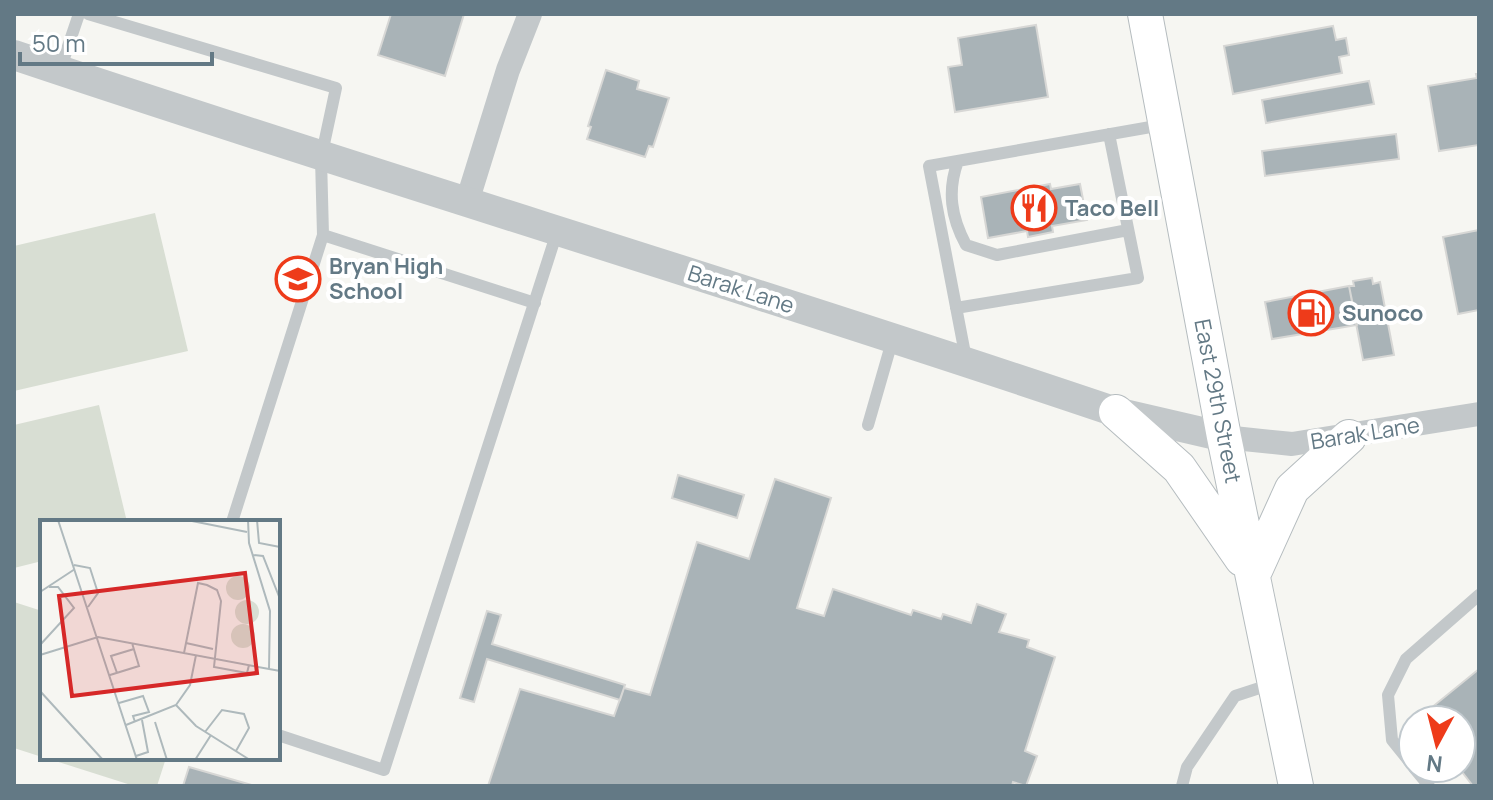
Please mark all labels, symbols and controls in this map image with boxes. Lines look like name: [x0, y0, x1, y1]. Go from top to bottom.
scale bar: [20, 16, 212, 66]
text: 50 m: [32, 26, 86, 59]
restaurant icon: Taco Bell: [1010, 184, 1058, 232]
place label: Taco Bell: [1065, 193, 1159, 223]
place label: Bryan High School: [329, 251, 443, 306]
school or university icon: Bryan High School: [274, 255, 322, 303]
street label: Barak Lane: [684, 258, 798, 320]
fuel station icon: Sunoco: [1287, 289, 1335, 337]
place label: Sunoco: [1342, 298, 1423, 328]
street label: East 29th Street: [1187, 316, 1249, 486]
street label: Barak Lane: [1308, 410, 1422, 456]
inset map: [40, 520, 280, 760]
north arrow: [1397, 704, 1477, 784]
text: N: [1425, 748, 1444, 780]

